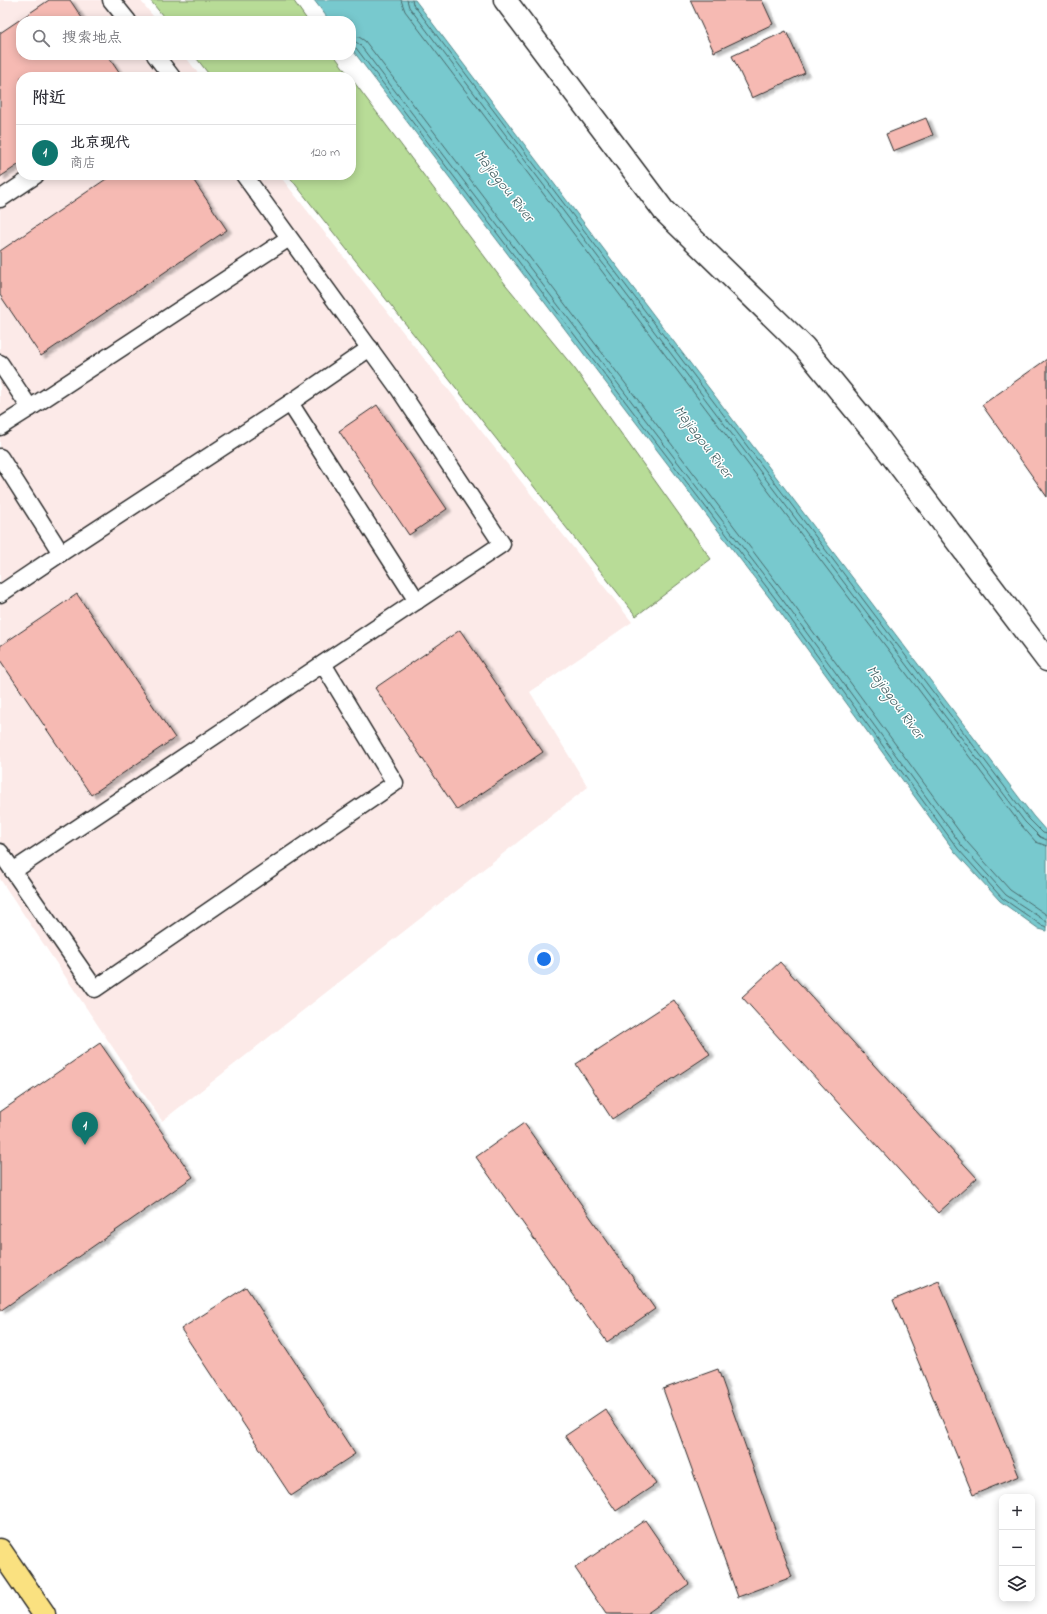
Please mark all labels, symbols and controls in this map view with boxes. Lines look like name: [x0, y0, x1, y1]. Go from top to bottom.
search box: [16, 16, 356, 60]
icon: search: [30, 27, 52, 49]
text: 搜索地点: [62, 27, 122, 49]
text: 附近: [32, 86, 66, 111]
text: 北京现代: [70, 132, 130, 154]
text: 1: [43, 143, 47, 162]
text: 120 m: [310, 143, 340, 162]
water label: Majiagou River: [468, 145, 541, 229]
text: 商店: [70, 154, 96, 173]
water label: Majiagou River: [667, 401, 739, 486]
water label: Majiagou River: [860, 661, 931, 746]
your location: [534, 949, 554, 969]
pin: 1: [72, 1112, 98, 1145]
map controls: [999, 1494, 1035, 1602]
button: +: [999, 1494, 1035, 1530]
button: −: [999, 1530, 1035, 1566]
button: layers: [999, 1566, 1035, 1602]

